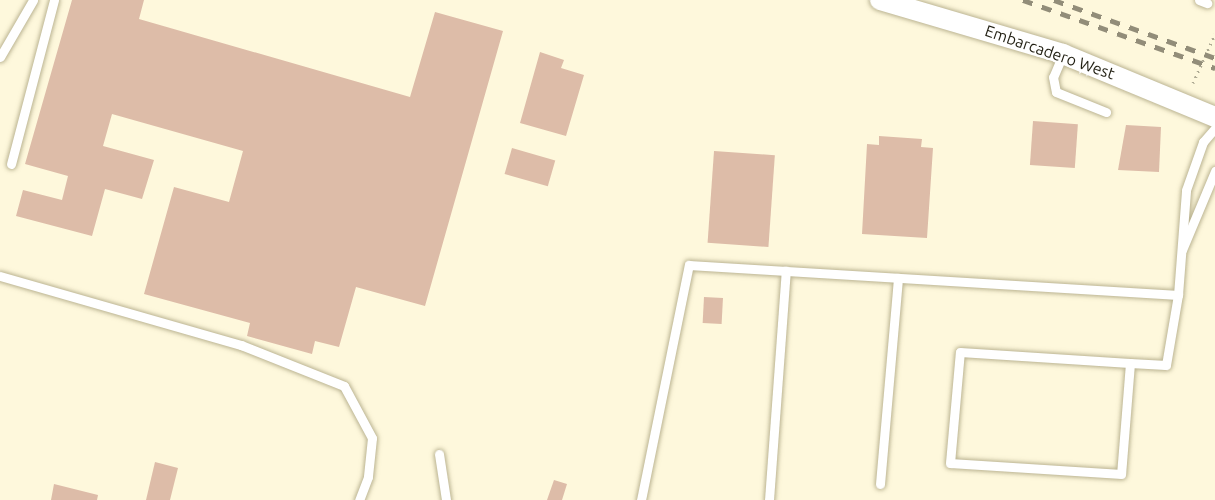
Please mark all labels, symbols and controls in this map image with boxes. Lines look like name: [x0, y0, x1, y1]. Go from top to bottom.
street label: Embarcadero West: [983, 21, 1117, 83]

